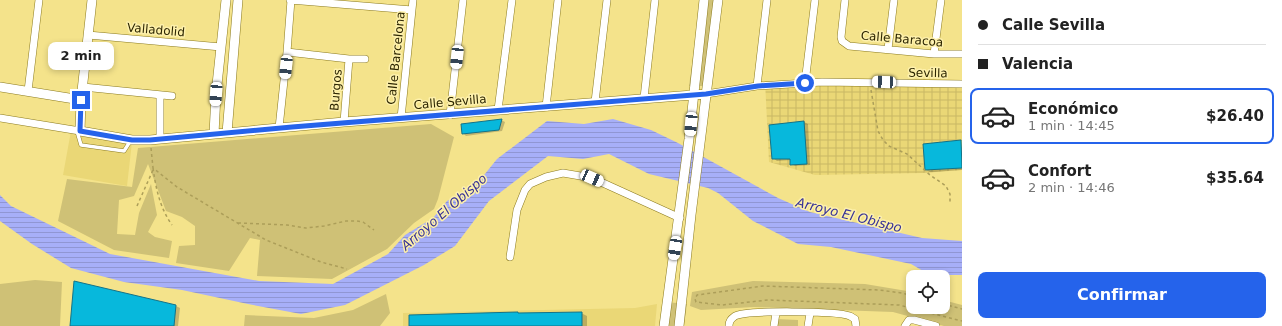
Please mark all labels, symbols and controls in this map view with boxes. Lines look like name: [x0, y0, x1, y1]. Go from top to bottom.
street label: Calle Barcelona: [384, 11, 408, 105]
text: Calle Sevilla: [1002, 16, 1105, 34]
street label: Valladolid: [127, 21, 185, 39]
street label: Calle Baracoa: [860, 28, 944, 50]
callout: 2 min: [48, 42, 114, 70]
car: [450, 44, 464, 70]
text: 2 min: [61, 48, 101, 63]
car: [279, 54, 293, 80]
text: Valencia: [1002, 55, 1073, 73]
street label: Sevilla: [908, 66, 948, 80]
street label: Burgos: [327, 69, 345, 111]
route start: [796, 74, 814, 92]
car: [872, 76, 896, 88]
car: [209, 82, 223, 106]
route end: [72, 91, 90, 109]
street label: Calle Sevilla: [413, 92, 487, 112]
icon: car: [980, 98, 1016, 134]
text: Económico: [1028, 100, 1118, 118]
text: $26.40: [1206, 107, 1264, 125]
car: [684, 112, 698, 136]
text: 1 min · 14:45: [1028, 118, 1115, 133]
icon: car: [980, 160, 1016, 196]
text: Confort: [1028, 162, 1091, 180]
car: [579, 168, 605, 188]
text: $35.64: [1206, 169, 1264, 187]
water label: Arroyo El Obispo: [397, 171, 490, 254]
text: 2 min · 14:46: [1028, 180, 1115, 195]
water label: Arroyo El Obispo: [794, 194, 903, 235]
car: [667, 235, 683, 261]
map controls: [906, 270, 950, 314]
button: locate: [906, 270, 950, 314]
button: Confirmar: [978, 272, 1266, 318]

